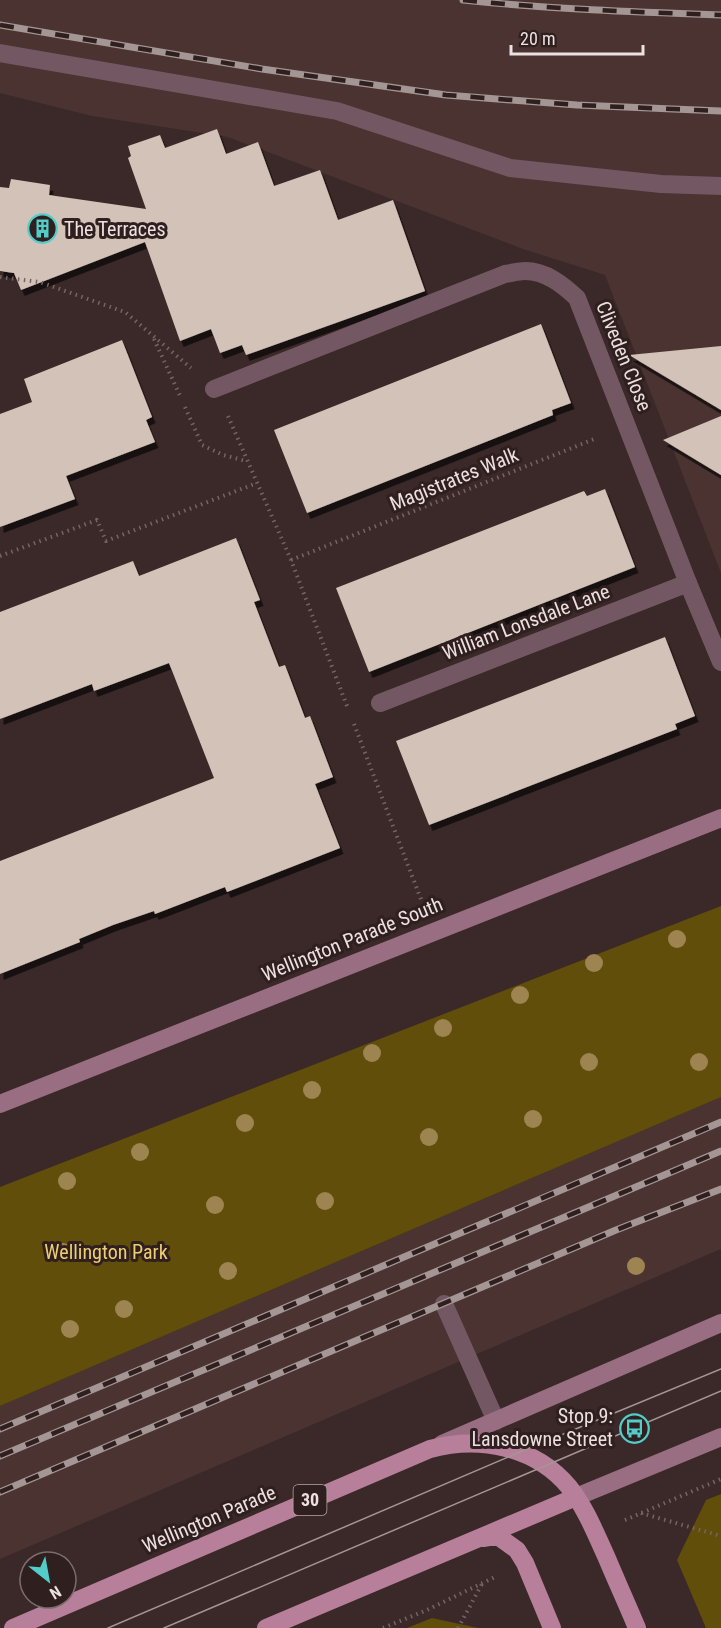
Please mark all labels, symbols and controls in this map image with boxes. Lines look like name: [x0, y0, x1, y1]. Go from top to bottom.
scale bar: [511, 18, 643, 56]
text: 20 m: [520, 28, 555, 49]
building icon: The Terraces: [27, 213, 59, 245]
place label: The Terraces: [64, 217, 166, 241]
street label: Cliveden Close: [591, 298, 657, 414]
street label: Magistrates Walk: [386, 442, 522, 516]
street label: William Lonsdale Lane: [439, 579, 613, 665]
street label: Wellington Parade South: [258, 892, 446, 986]
park label: Wellington Park: [44, 1240, 168, 1264]
place label: Stop 9: Lansdowne Street: [472, 1404, 613, 1451]
bus stop icon: Stop 9: Lansdowne Street: [618, 1412, 650, 1444]
street label: Wellington Parade: [139, 1480, 279, 1558]
road number: 30: [294, 1485, 326, 1515]
north arrow: [18, 1550, 78, 1610]
text: N: [46, 1582, 65, 1603]

